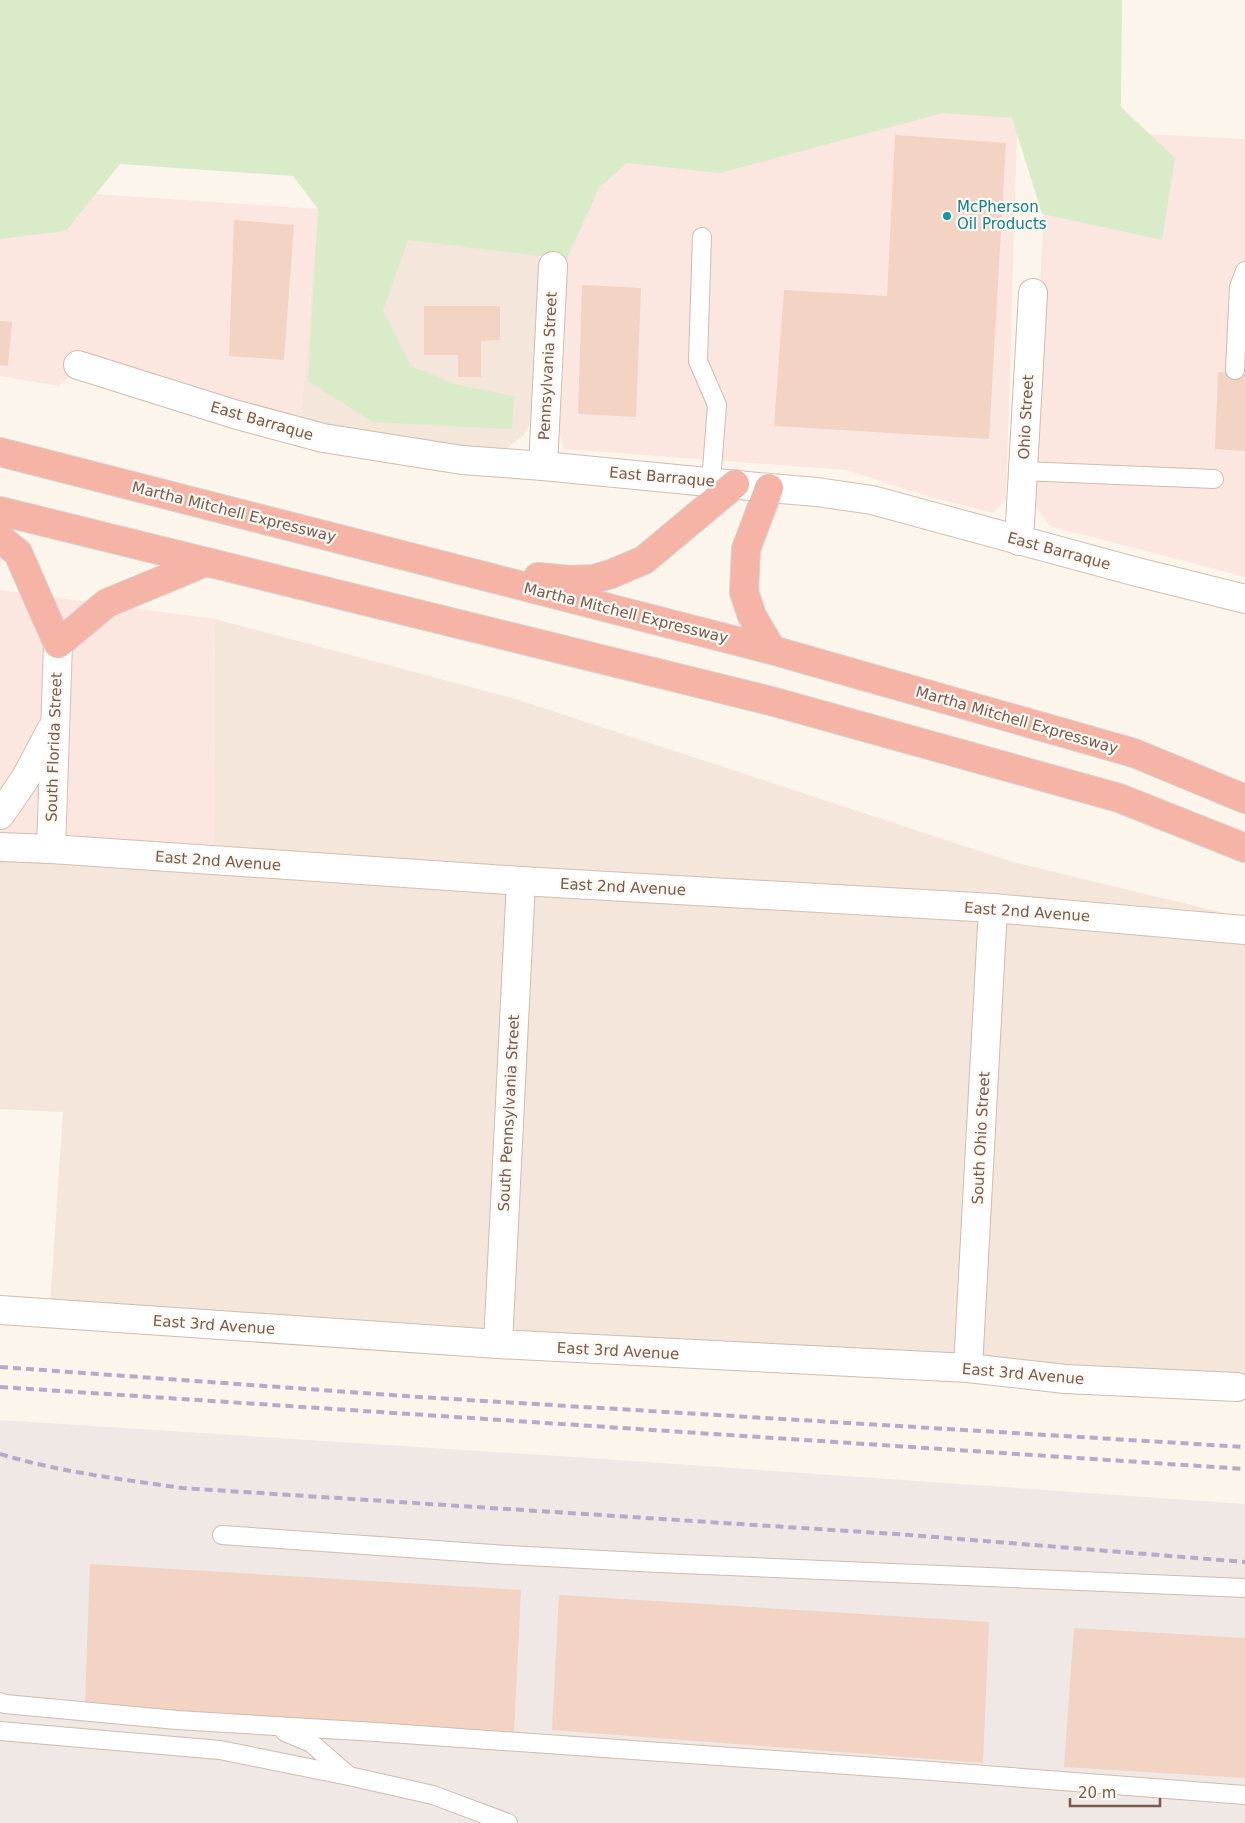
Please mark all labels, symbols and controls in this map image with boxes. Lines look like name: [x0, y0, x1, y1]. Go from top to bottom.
place label: McPherson Oil Products: [957, 198, 1047, 233]
marker: McPherson Oil Products: [941, 210, 953, 222]
street label: Pennsylvania Street: [535, 291, 561, 441]
street label: Ohio Street: [1015, 374, 1037, 460]
street label: East Barraque: [209, 398, 315, 444]
street label: East Barraque: [608, 463, 716, 491]
street label: Martha Mitchell Expressway: [130, 478, 338, 546]
street label: East Barraque: [1005, 529, 1113, 573]
street label: Martha Mitchell Expressway: [522, 579, 730, 647]
street label: South Florida Street: [42, 672, 66, 822]
street label: Martha Mitchell Expressway: [914, 682, 1120, 758]
street label: East 2nd Avenue: [154, 848, 282, 874]
street label: East 2nd Avenue: [560, 875, 686, 899]
street label: East 2nd Avenue: [963, 899, 1091, 925]
street label: South Pennsylvania Street: [495, 1014, 523, 1212]
street label: South Ohio Street: [969, 1071, 993, 1205]
street label: East 3rd Avenue: [152, 1312, 276, 1338]
street label: East 3rd Avenue: [556, 1339, 680, 1363]
street label: East 3rd Avenue: [961, 1360, 1085, 1388]
scale bar: [1070, 1776, 1160, 1808]
text: 20 m: [1078, 1784, 1116, 1802]

